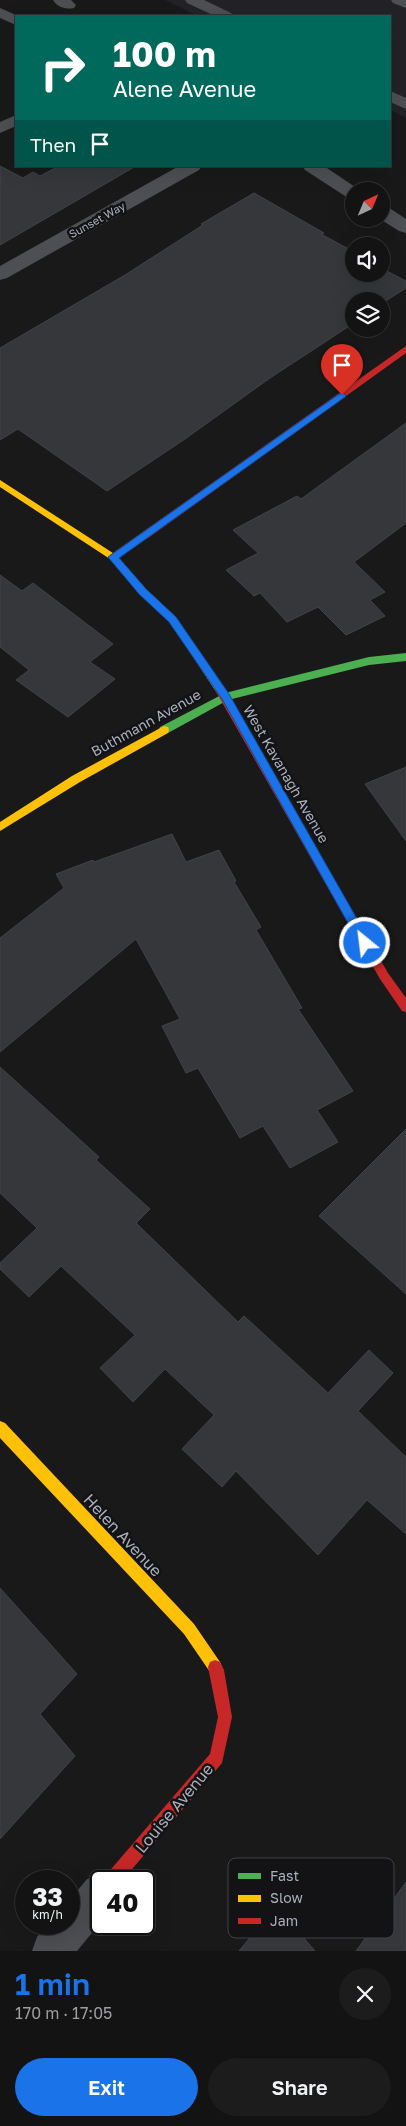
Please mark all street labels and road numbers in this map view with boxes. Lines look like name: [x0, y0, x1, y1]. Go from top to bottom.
street label: Sunset Way: [66, 199, 127, 240]
street label: Buthmann Avenue: [88, 685, 203, 760]
street label: West Kavanagh Avenue: [240, 702, 333, 846]
street label: Helen Avenue: [80, 1489, 166, 1581]
street label: Louise Avenue: [131, 1759, 217, 1857]

